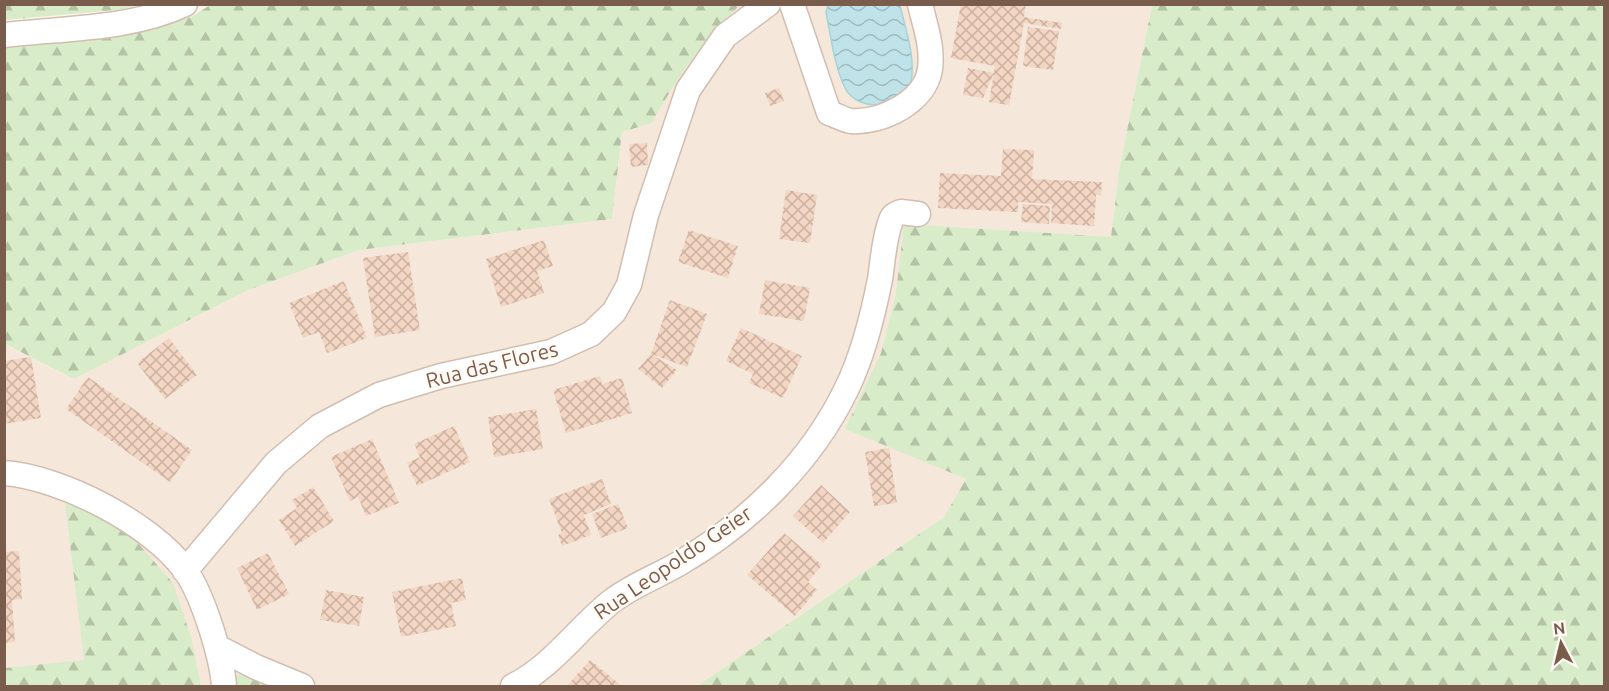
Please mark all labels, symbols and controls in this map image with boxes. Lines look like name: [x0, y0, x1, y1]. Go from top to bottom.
street label: Rua das Flores: [423, 336, 560, 392]
street label: Rua Leopoldo Geier: [589, 501, 756, 624]
north arrow: [1531, 613, 1591, 673]
text: N: [1552, 618, 1566, 638]

